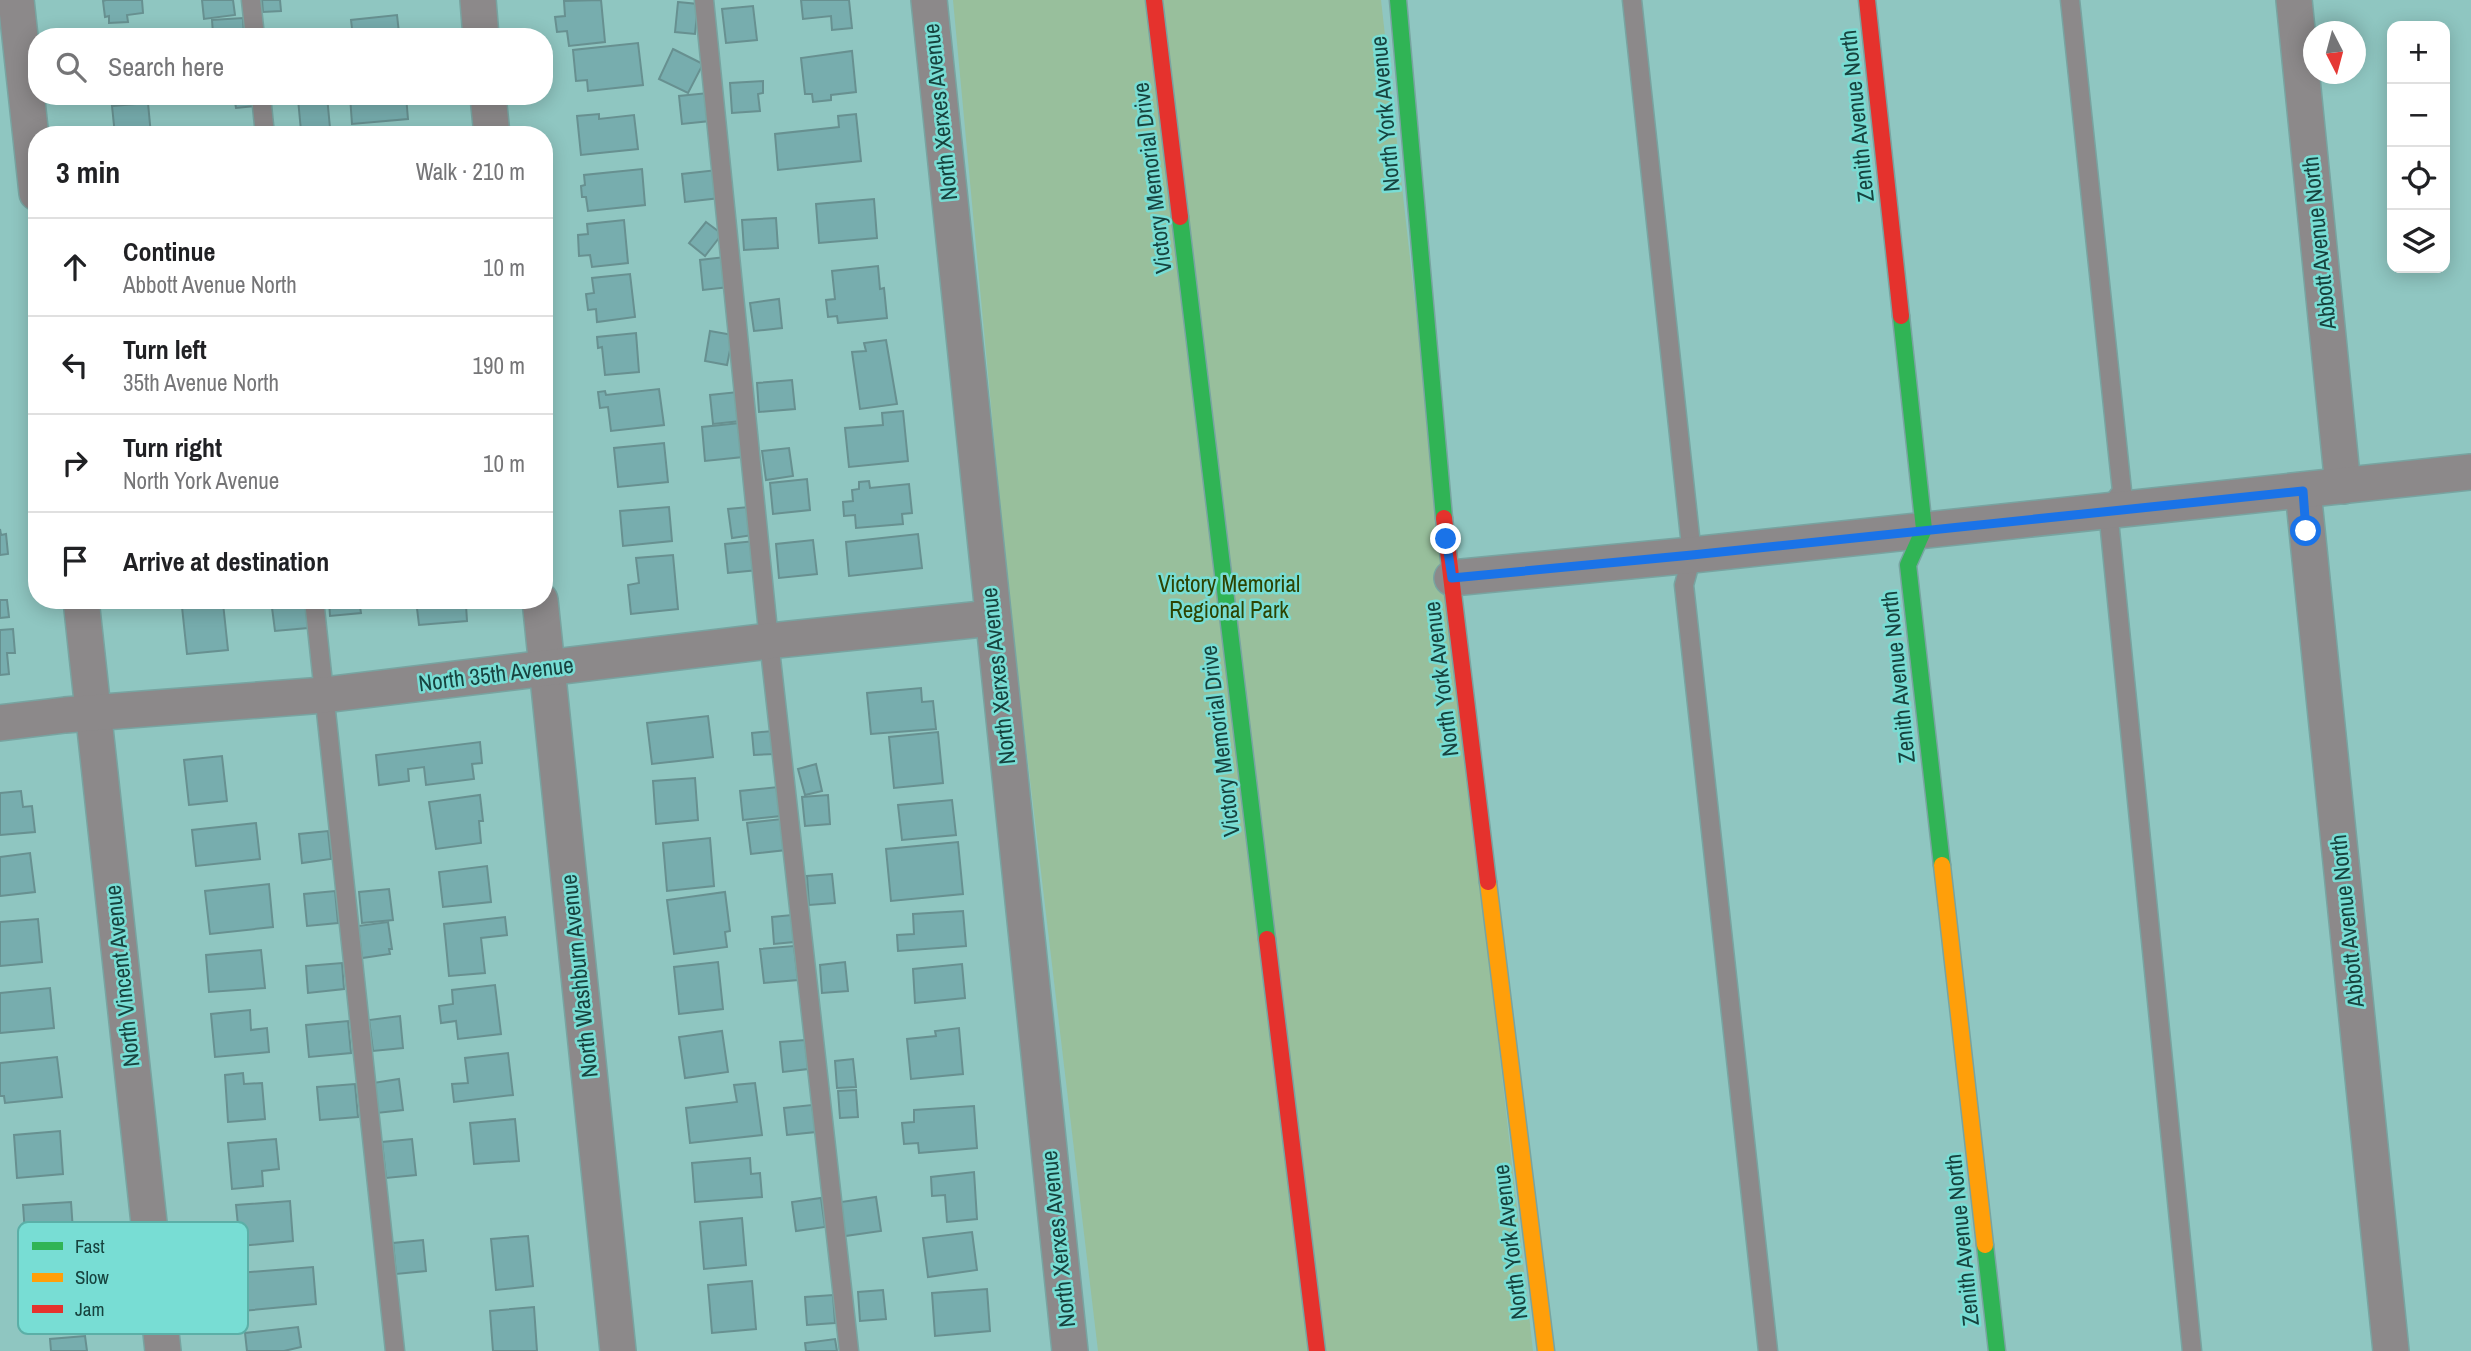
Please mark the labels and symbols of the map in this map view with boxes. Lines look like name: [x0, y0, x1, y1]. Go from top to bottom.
north arrow: [2303, 21, 2366, 84]
street label: North Xerxes Avenue: [915, 22, 964, 202]
street label: Zenith Avenue North: [1832, 29, 1881, 204]
street label: North York Avenue: [1362, 35, 1407, 193]
street label: Victory Memorial Drive: [1124, 81, 1179, 275]
street label: Abbott Avenue North: [2294, 155, 2343, 332]
route start: [2290, 515, 2321, 546]
route end: [1430, 523, 1461, 554]
park label: Victory Memorial Regional Park: [1158, 568, 1300, 625]
street label: North Xerxes Avenue: [973, 586, 1022, 766]
street label: Zenith Avenue North: [1873, 590, 1922, 765]
street label: North York Avenue: [1416, 600, 1465, 758]
street label: Victory Memorial Drive: [1192, 644, 1247, 838]
street label: North 35th Avenue: [417, 649, 575, 698]
street label: Abbott Avenue North: [2322, 833, 2371, 1010]
street label: North Washburn Avenue: [552, 873, 605, 1079]
street label: North Vincent Avenue: [97, 884, 146, 1069]
street label: North Xerxes Avenue: [1033, 1149, 1082, 1329]
street label: Zenith Avenue North: [1937, 1153, 1986, 1328]
street label: North York Avenue: [1485, 1163, 1534, 1321]
legend: [18, 1222, 248, 1334]
text: Fast: [75, 1233, 105, 1259]
text: Slow: [75, 1264, 110, 1290]
text: Jam: [75, 1296, 104, 1322]

